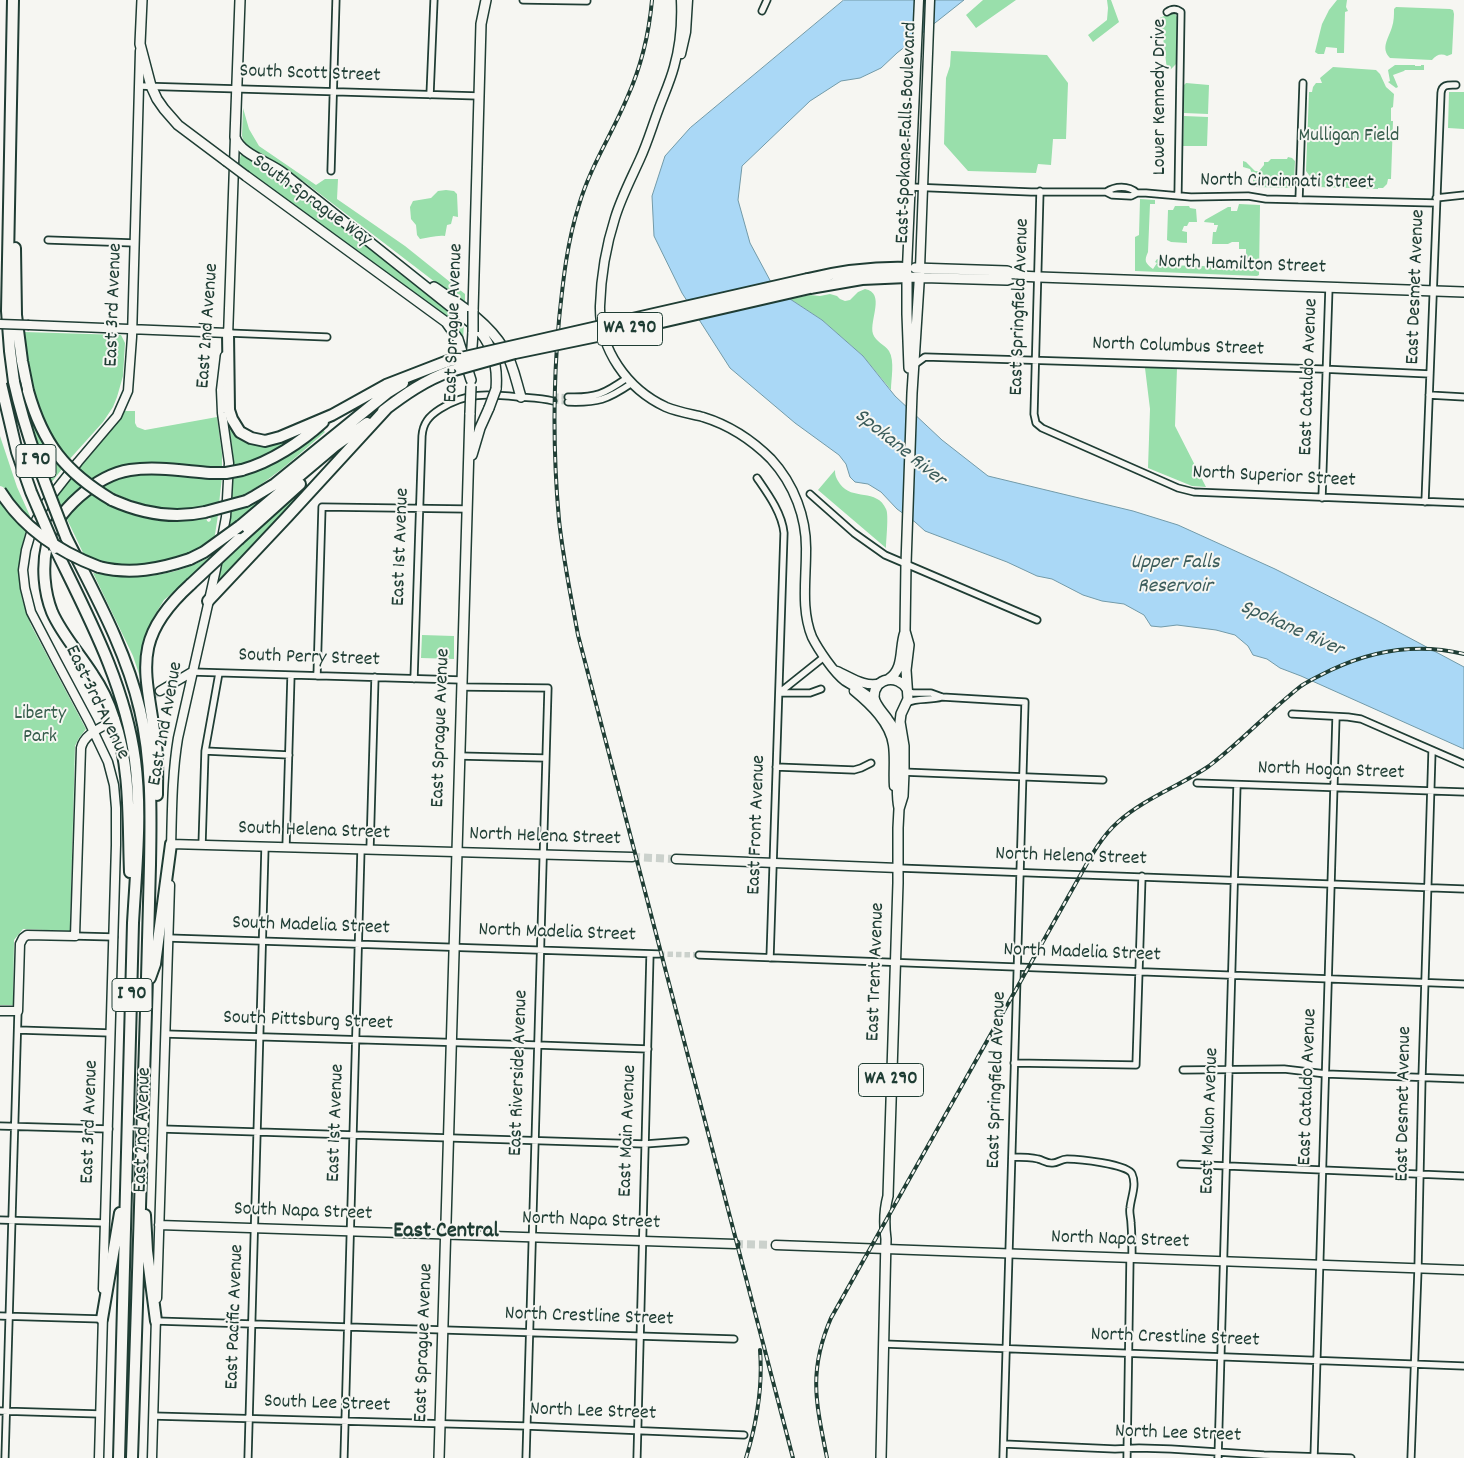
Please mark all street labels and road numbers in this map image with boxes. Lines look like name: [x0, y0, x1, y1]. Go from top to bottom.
street label: Lower Kennedy Drive: [1149, 19, 1173, 175]
street label: East Spokane Falls Boulevard: [892, 22, 924, 244]
street label: South Scott Street: [239, 61, 381, 89]
street label: South Sprague Way: [246, 151, 376, 253]
street label: North Cincinnati Street: [1200, 169, 1374, 197]
street label: East Desmet Avenue: [1402, 209, 1432, 365]
street label: East Springfield Avenue: [1006, 218, 1036, 396]
street label: East 3rd Avenue: [101, 243, 129, 367]
street label: East Sprague Avenue: [440, 243, 470, 403]
street label: North Hamilton Street: [1158, 251, 1326, 281]
street label: East 2nd Avenue: [193, 263, 225, 389]
street label: East Cataldo Avenue: [1295, 298, 1325, 456]
road number: WA 290: [598, 312, 662, 346]
street label: North Columbus Street: [1092, 333, 1264, 363]
road number: I 90: [16, 444, 56, 478]
street label: North Superior Street: [1192, 462, 1356, 494]
street label: East 1st Avenue: [388, 487, 416, 607]
street label: East 3rd Avenue: [58, 642, 134, 764]
street label: South Perry Street: [238, 645, 380, 673]
street label: East Sprague Avenue: [427, 648, 457, 808]
street label: East 2nd Avenue: [144, 660, 190, 788]
street label: East Front Avenue: [744, 755, 772, 895]
street label: North Hogan Street: [1257, 757, 1405, 787]
street label: South Helena Street: [238, 817, 390, 847]
street label: North Helena Street: [469, 823, 621, 853]
street label: North Helena Street: [995, 843, 1147, 873]
street label: East Trent Avenue: [863, 902, 891, 1042]
street label: South Madelia Street: [232, 912, 390, 942]
street label: North Madelia Street: [478, 919, 636, 949]
street label: North Madelia Street: [1003, 939, 1161, 969]
road number: I 90: [112, 978, 152, 1012]
street label: East Riverside Avenue: [505, 989, 535, 1157]
street label: East Springfield Avenue: [983, 991, 1013, 1169]
street label: South Pittsburg Street: [223, 1007, 393, 1037]
street label: East Cataldo Avenue: [1294, 1008, 1324, 1166]
street label: East Desmet Avenue: [1392, 1026, 1418, 1182]
street label: East Mallon Avenue: [1196, 1047, 1226, 1195]
street label: East 3rd Avenue: [77, 1060, 105, 1184]
street label: East 1st Avenue: [323, 1063, 351, 1183]
road number: WA 290: [858, 1064, 924, 1096]
street label: East Main Avenue: [615, 1065, 643, 1197]
street label: East 2nd Avenue: [130, 1067, 158, 1193]
street label: South Napa Street: [233, 1199, 373, 1227]
street label: North Napa Street: [521, 1208, 661, 1236]
street label: North Napa Street: [1050, 1227, 1190, 1255]
street label: East Pacific Avenue: [221, 1244, 251, 1390]
street label: East Sprague Avenue: [410, 1263, 440, 1423]
street label: North Crestline Street: [504, 1303, 674, 1333]
street label: North Crestline Street: [1090, 1324, 1260, 1354]
street label: South Lee Street: [263, 1391, 391, 1419]
street label: North Lee Street: [529, 1399, 657, 1427]
street label: North Lee Street: [1114, 1421, 1242, 1449]

